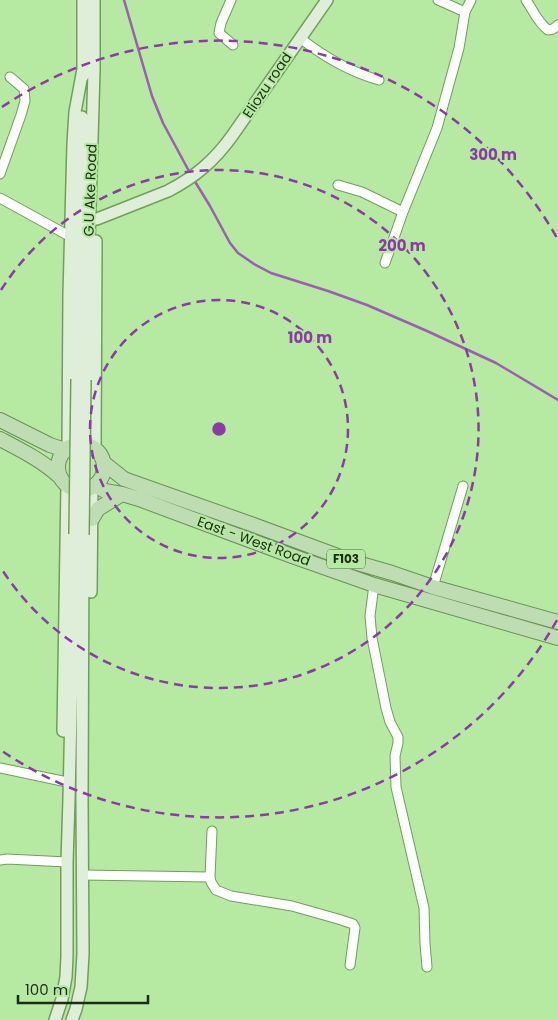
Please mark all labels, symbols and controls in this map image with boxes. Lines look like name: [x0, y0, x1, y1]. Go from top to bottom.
street label: Eliozu road: [238, 48, 296, 122]
street label: G.U Ake Road: [78, 143, 102, 237]
text: 300 m: [469, 144, 517, 165]
text: 200 m: [378, 235, 426, 256]
text: 100 m: [288, 327, 332, 348]
centre of rings: [210, 420, 228, 438]
street label: East - West Road: [195, 511, 313, 571]
road number: F103: [327, 550, 365, 568]
scale bar: [18, 972, 148, 1004]
text: 100 m: [25, 979, 68, 1000]

